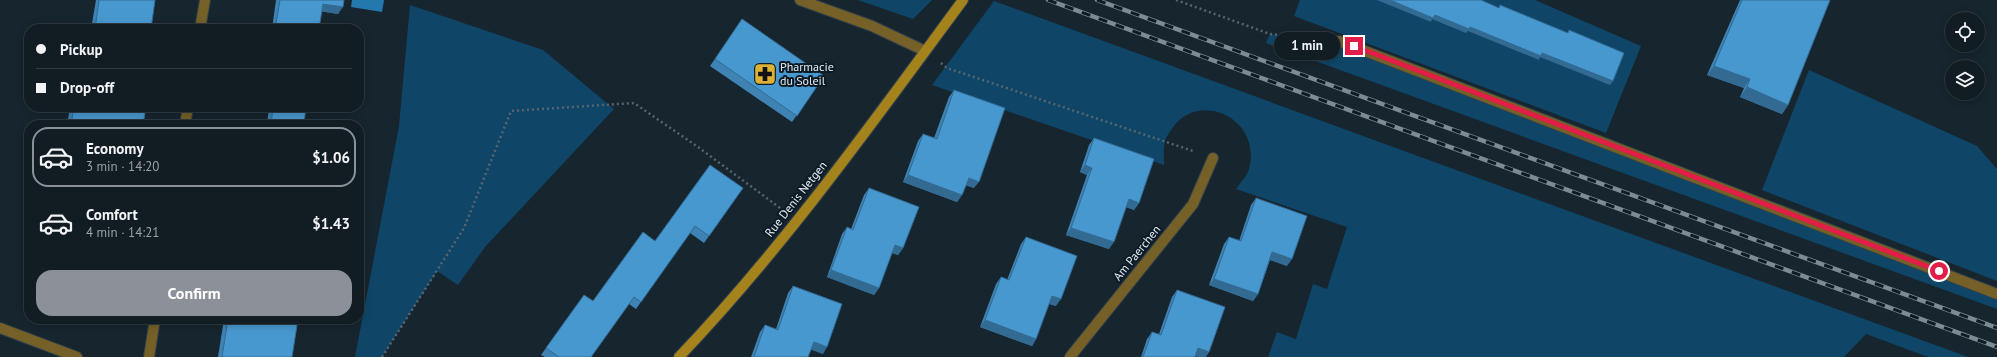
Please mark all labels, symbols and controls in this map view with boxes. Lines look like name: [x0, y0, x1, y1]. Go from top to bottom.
map controls: [1945, 12, 1985, 100]
button: locate: [1945, 12, 1985, 52]
callout: 1 min: [1274, 32, 1340, 60]
text: 1 min: [1291, 37, 1323, 54]
route end: [1345, 37, 1363, 55]
text: Pickup: [60, 40, 103, 59]
place label: Pharmacie du Soleil: [780, 59, 834, 88]
button: layers: [1945, 60, 1985, 100]
pharmacy icon: Pharmacie du Soleil: [752, 61, 778, 87]
text: Drop-off: [60, 78, 114, 97]
icon: car: [38, 139, 74, 175]
text: Economy: [86, 139, 144, 158]
text: $1.06: [312, 148, 350, 167]
text: 3 min · 14:20: [86, 158, 159, 175]
street label: Rue Denis Netgen: [761, 158, 830, 240]
icon: car: [38, 205, 74, 241]
text: Comfort: [86, 205, 138, 224]
text: $1.43: [312, 214, 350, 233]
street label: Am Paerchen: [1110, 222, 1164, 283]
text: 4 min · 14:21: [86, 224, 159, 241]
route start: [1930, 262, 1948, 280]
button: Confirm: [36, 270, 352, 316]

